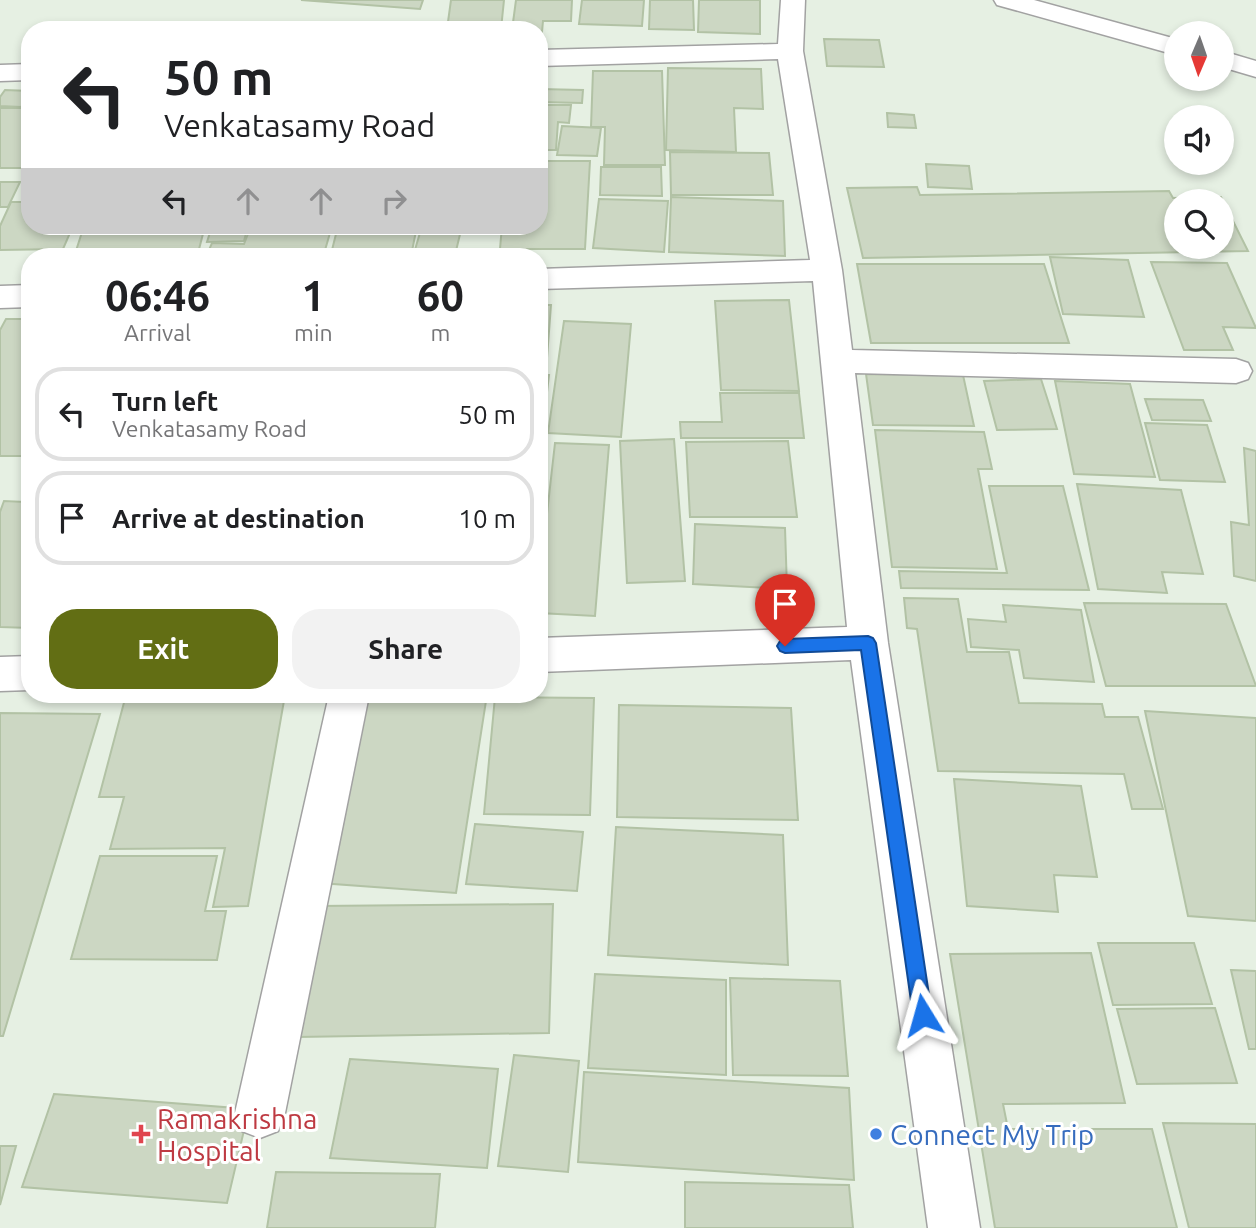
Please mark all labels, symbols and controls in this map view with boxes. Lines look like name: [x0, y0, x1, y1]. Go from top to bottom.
north arrow: [1164, 21, 1234, 91]
map controls: [1164, 21, 1234, 259]
icon: left: [49, 49, 140, 140]
text: 50 m: [164, 49, 273, 104]
button: sound: [1164, 105, 1234, 175]
text: Venkatasamy Road: [164, 107, 435, 143]
icon: left: [156, 182, 194, 220]
icon: ahead: [229, 182, 267, 220]
icon: ahead: [302, 182, 340, 220]
icon: right: [375, 182, 413, 220]
button: search: [1164, 189, 1234, 259]
text: 06:46: [105, 272, 210, 319]
text: 1: [302, 272, 325, 319]
text: 60: [417, 272, 464, 319]
text: Arrival: [124, 320, 191, 345]
text: min: [294, 320, 333, 345]
text: m: [430, 320, 450, 345]
text: Turn left: [112, 387, 218, 416]
icon: left: [53, 395, 91, 433]
text: 50 m: [458, 400, 516, 429]
text: Venkatasamy Road: [112, 416, 307, 441]
icon: arrive: [53, 499, 91, 537]
text: Arrive at destination: [112, 504, 365, 533]
text: 10 m: [458, 504, 516, 533]
pin: [755, 574, 815, 646]
icon: arrive: [766, 585, 804, 623]
button: Exit: [49, 609, 278, 689]
button: Share: [292, 609, 520, 689]
position arrow: [886, 978, 960, 1052]
place label: Ramakrishna Hospital: [157, 1103, 317, 1166]
place label: Connect My Trip: [890, 1119, 1094, 1150]
marker: Ramakrishna Hospital: [131, 1124, 151, 1144]
marker: Connect My Trip: [868, 1126, 884, 1142]

